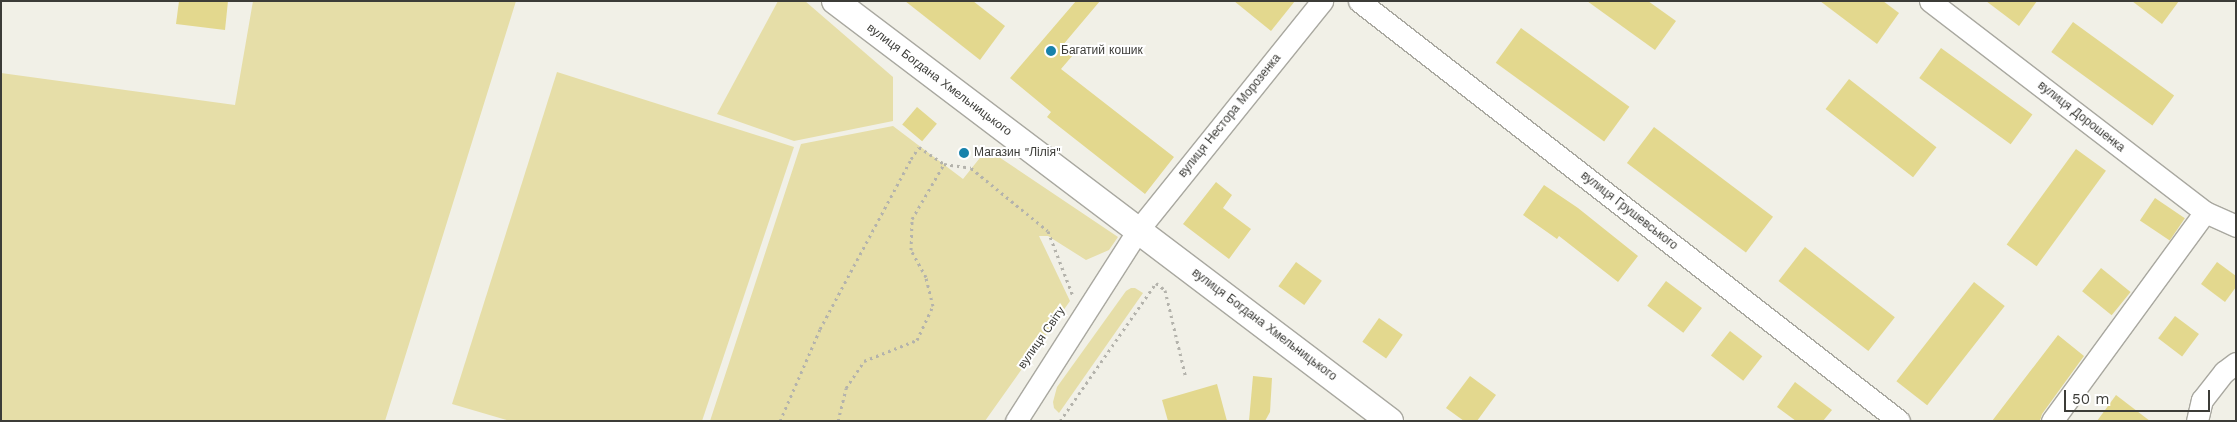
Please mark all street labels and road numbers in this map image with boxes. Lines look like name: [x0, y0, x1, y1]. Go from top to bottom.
street label: вулиця Богдана Хмельницького: [864, 21, 1014, 139]
street label: вулиця Нестора Морозенка: [1176, 51, 1284, 181]
street label: вулиця Дорошенка: [2035, 79, 2127, 155]
street label: вулиця Грушевського: [1578, 169, 1680, 253]
street label: вулиця Богдана Хмельницького: [1189, 266, 1339, 384]
street label: вулиця Світу: [1015, 304, 1069, 372]

